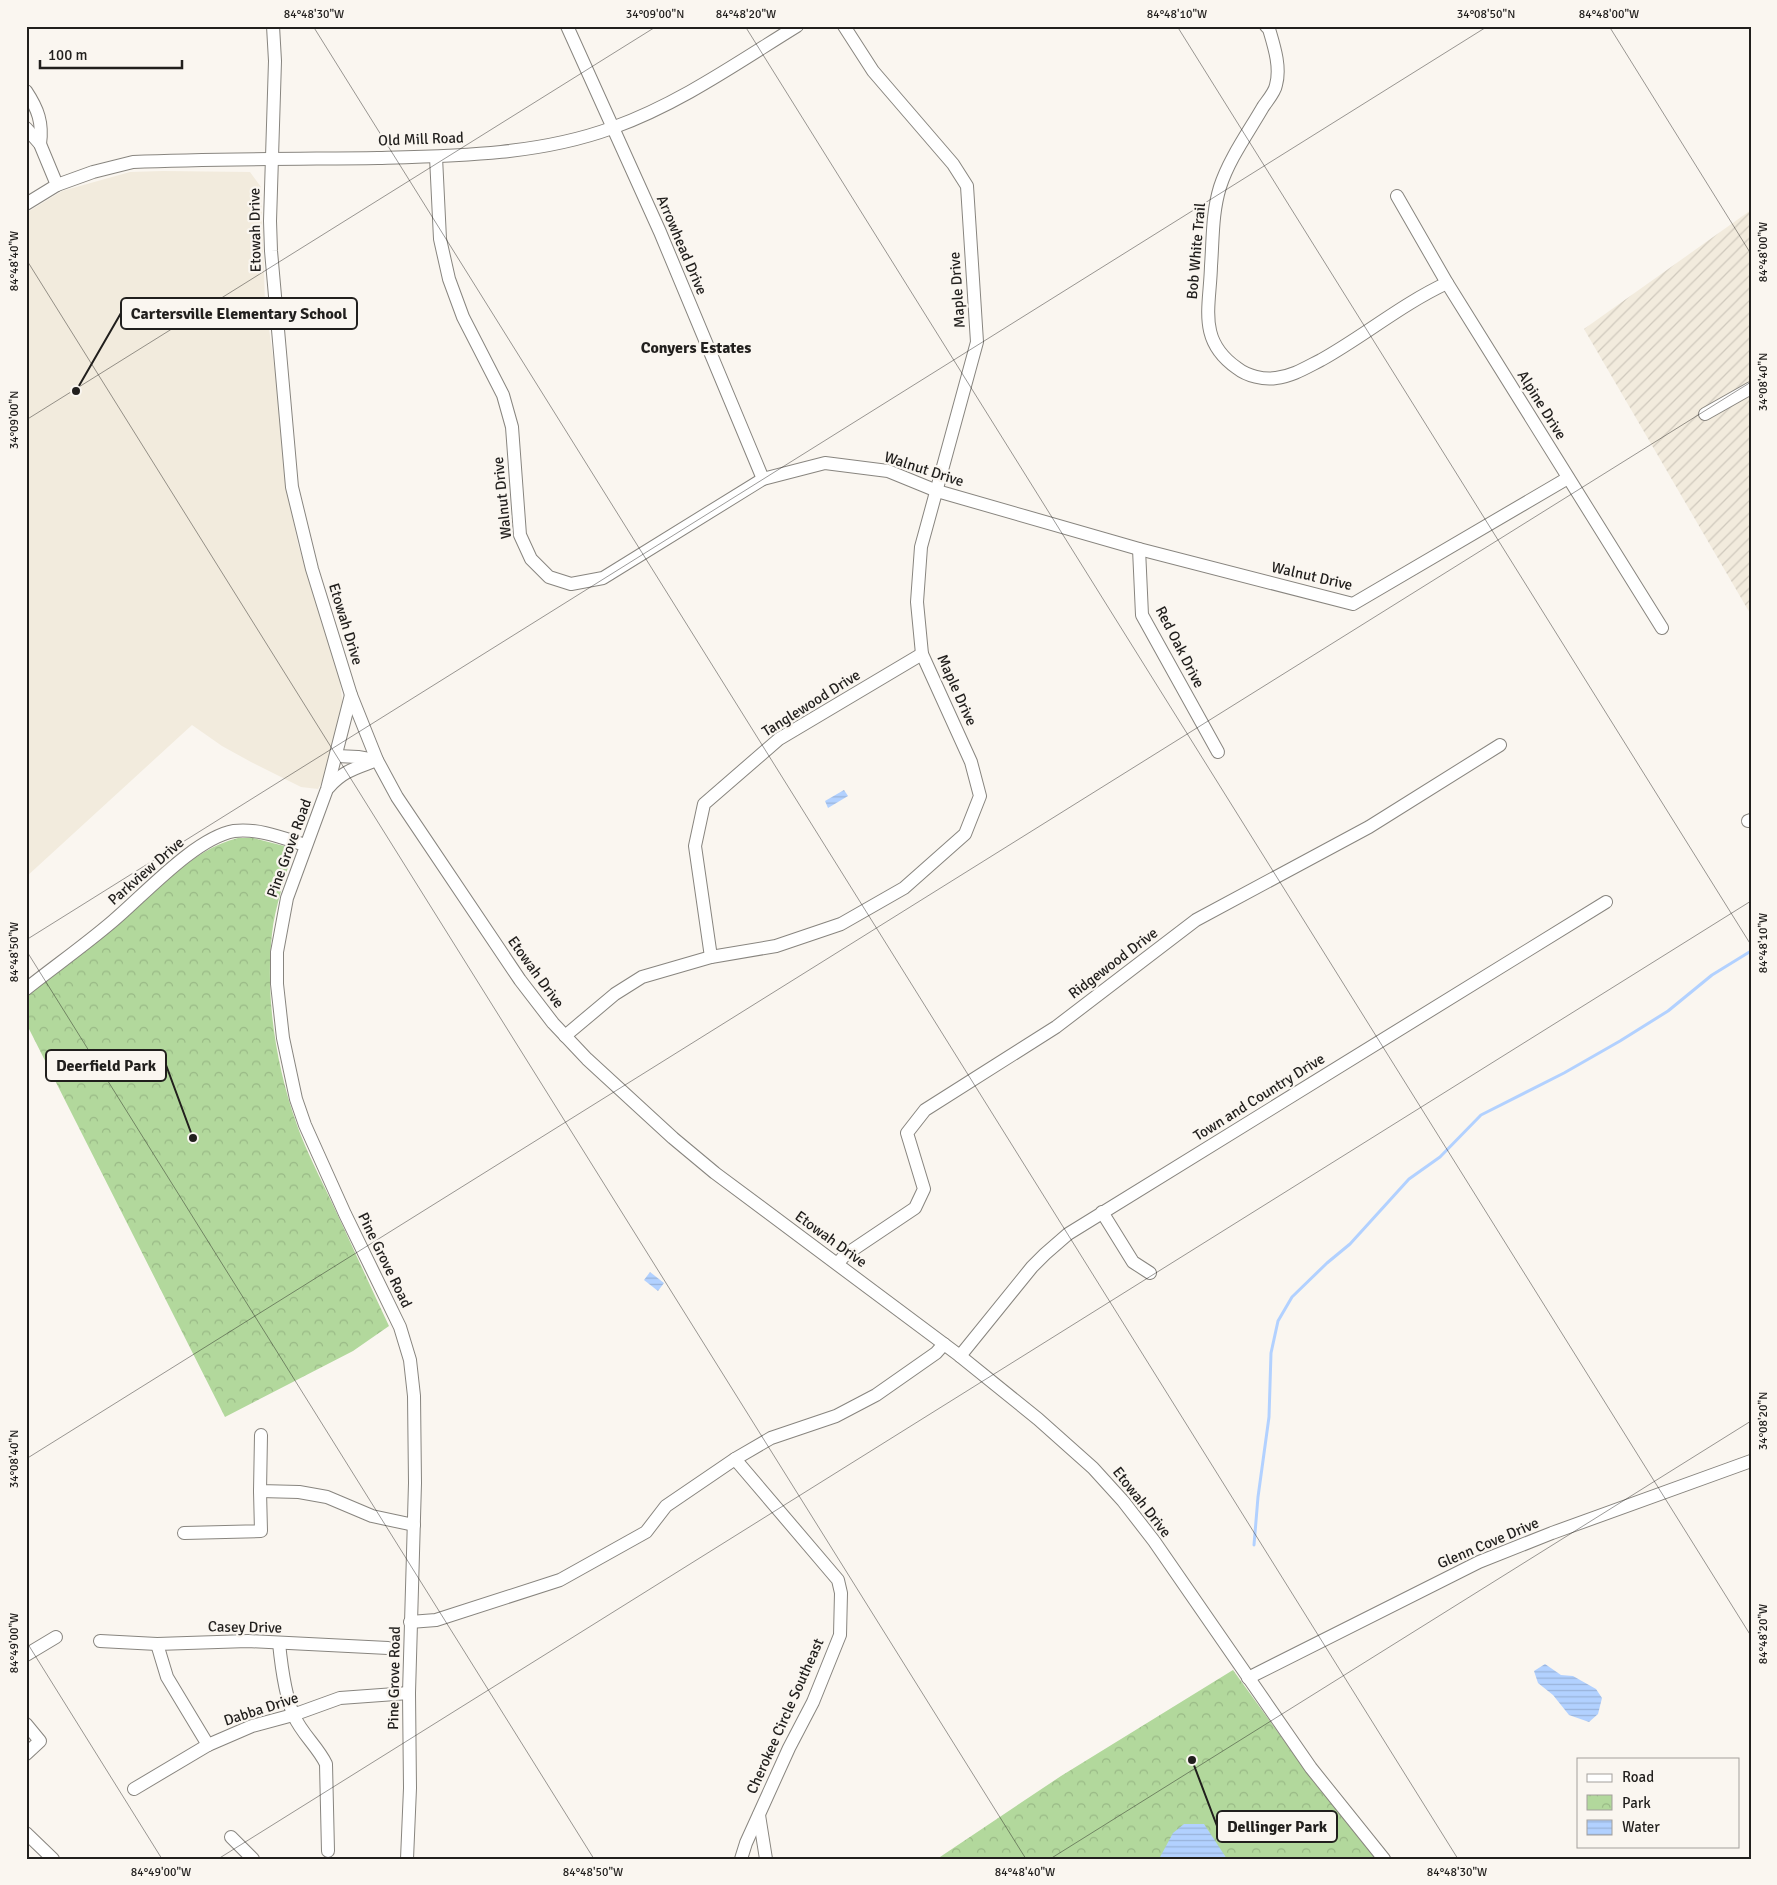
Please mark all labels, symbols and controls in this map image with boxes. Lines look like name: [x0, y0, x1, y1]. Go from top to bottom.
text: 84°48'30"W: [284, 7, 344, 22]
text: 34°09'00"N: [626, 7, 684, 22]
text: 84°48'20"W: [716, 7, 776, 22]
text: 84°48'10"W: [1147, 7, 1207, 22]
text: 34°08'50"N: [1457, 7, 1515, 22]
text: 84°48'00"W: [1579, 7, 1639, 22]
scale bar: [40, 38, 182, 70]
text: 100 m: [48, 46, 88, 64]
street label: Old Mill Road: [378, 129, 464, 149]
street label: Etowah Drive: [245, 188, 265, 272]
street label: Arrowhead Drive: [653, 192, 711, 298]
street label: Bob White Trail: [1183, 202, 1209, 300]
text: 84°48'00"W: [1756, 222, 1771, 282]
text: 84°48'40"W: [7, 231, 22, 291]
street label: Maple Drive: [945, 251, 969, 329]
callout: Cartersville Elementary School: [121, 298, 357, 329]
text: Cartersville Elementary School: [131, 304, 347, 324]
district label: Conyers Estates: [641, 338, 751, 358]
text: 34°08'40"N: [1756, 353, 1771, 411]
street label: Alpine Drive: [1514, 367, 1570, 443]
text: 34°09'00"N: [7, 391, 22, 449]
street label: Walnut Drive: [882, 448, 966, 490]
street label: Walnut Drive: [489, 456, 515, 540]
street label: Walnut Drive: [1270, 558, 1354, 594]
street label: Etowah Drive: [325, 581, 367, 667]
street label: Red Oak Drive: [1152, 603, 1208, 691]
street label: Maple Drive: [933, 651, 981, 729]
street label: Tanglewood Drive: [758, 666, 864, 740]
street label: Pine Grove Road: [263, 796, 315, 900]
street label: Parkview Drive: [104, 833, 188, 909]
text: 84°48'10"W: [1756, 913, 1771, 973]
text: 84°48'50"W: [7, 922, 22, 982]
street label: Ridgewood Drive: [1065, 924, 1161, 1002]
street label: Etowah Drive: [504, 933, 568, 1011]
street label: Town and Country Drive: [1190, 1049, 1328, 1145]
callout: Deerfield Park: [46, 1050, 166, 1081]
text: Deerfield Park: [56, 1056, 157, 1076]
street label: Etowah Drive: [792, 1207, 870, 1271]
street label: Pine Grove Road: [354, 1209, 416, 1311]
text: 34°08'20"N: [1756, 1392, 1771, 1450]
text: 34°08'40"N: [7, 1430, 22, 1488]
street label: Etowah Drive: [1109, 1463, 1175, 1541]
street label: Glenn Cove Drive: [1434, 1513, 1542, 1573]
text: 84°48'20"W: [1756, 1604, 1771, 1664]
text: 84°49'00"W: [7, 1613, 22, 1673]
street label: Casey Drive: [208, 1617, 282, 1637]
street label: Pine Grove Road: [384, 1626, 404, 1730]
street label: Cherokee Circle Southeast: [743, 1635, 827, 1797]
street label: Dabba Drive: [221, 1688, 301, 1730]
legend: [1577, 1758, 1740, 1848]
text: Road: [1622, 1768, 1654, 1786]
text: Park: [1622, 1794, 1651, 1812]
callout: Dellinger Park: [1217, 1811, 1337, 1842]
text: Dellinger Park: [1227, 1817, 1328, 1837]
text: Water: [1622, 1818, 1660, 1836]
text: 84°49'00"W: [131, 1865, 191, 1880]
text: 84°48'50"W: [563, 1865, 623, 1880]
text: 84°48'40"W: [995, 1865, 1055, 1880]
text: 84°48'30"W: [1427, 1865, 1487, 1880]

